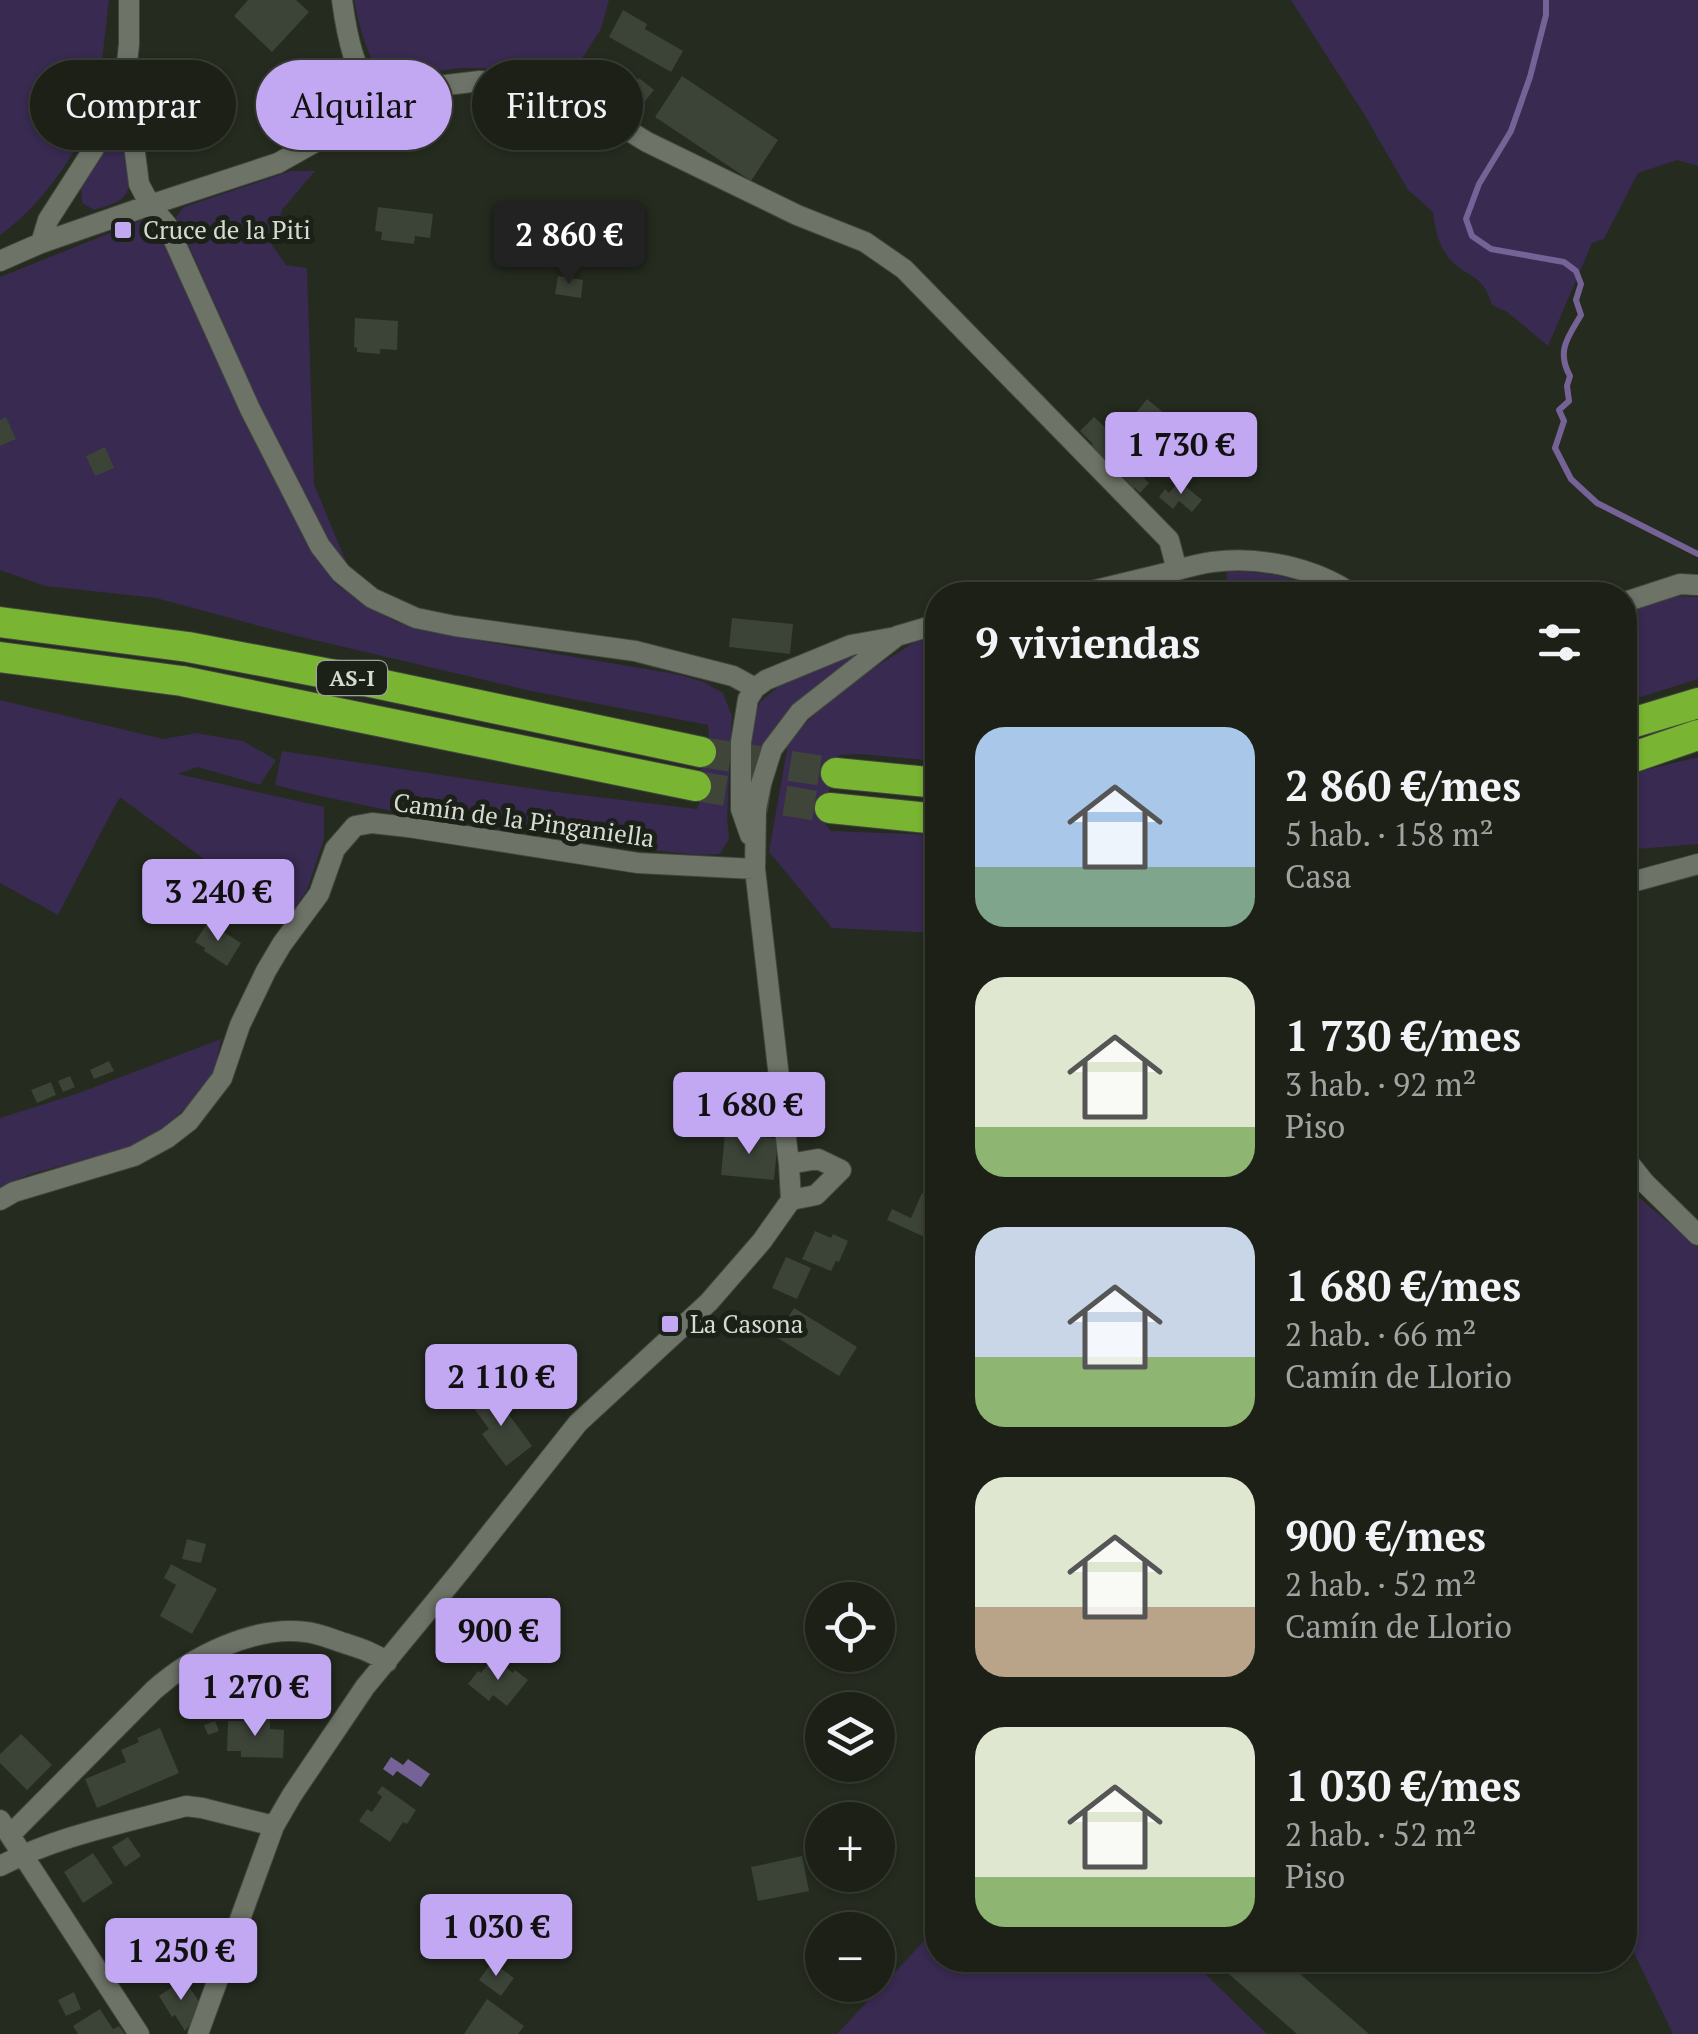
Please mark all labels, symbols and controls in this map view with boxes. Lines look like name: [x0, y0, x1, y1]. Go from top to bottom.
chip: Comprar: [30, 60, 236, 150]
chip: Alquilar: [256, 60, 452, 150]
chip: Filtros: [472, 60, 643, 150]
pin: 2 860 €: [477, 202, 661, 287]
place label: Cruce de la Piti: [143, 213, 311, 246]
text: 2 860 €: [515, 213, 623, 255]
marker: Cruce de la Piti: [112, 219, 134, 241]
pin: 1 730 €: [1089, 412, 1273, 497]
text: 1 730 €: [1127, 423, 1235, 465]
text: 9 viviendas: [975, 614, 1200, 670]
icon: filters: [1532, 615, 1587, 670]
road number: AS-I: [317, 661, 387, 695]
text: 2 860 €/mes: [1285, 757, 1521, 813]
icon: home: [1055, 767, 1175, 887]
street label: Camín de la Pinganiella: [391, 785, 657, 854]
text: 5 hab. · 158 m²: [1285, 813, 1493, 855]
text: Casa: [1285, 855, 1352, 897]
pin: 3 240 €: [126, 859, 310, 944]
text: 3 240 €: [164, 870, 272, 912]
text: 1 730 €/mes: [1285, 1007, 1521, 1063]
icon: home: [1055, 1017, 1175, 1137]
text: 3 hab. · 92 m²: [1285, 1063, 1476, 1105]
pin: 1 680 €: [657, 1072, 841, 1157]
text: 1 680 €: [695, 1083, 803, 1125]
text: Piso: [1285, 1105, 1345, 1147]
text: 1 680 €/mes: [1285, 1257, 1521, 1313]
icon: home: [1055, 1267, 1175, 1387]
place label: La Casona: [690, 1307, 804, 1340]
marker: La Casona: [659, 1313, 681, 1335]
text: 2 hab. · 66 m²: [1285, 1313, 1476, 1355]
pin: 2 110 €: [409, 1344, 593, 1429]
text: 2 110 €: [447, 1355, 555, 1397]
text: Camín de Llorio: [1285, 1355, 1512, 1397]
text: 900 €/mes: [1285, 1507, 1486, 1563]
icon: home: [1055, 1517, 1175, 1637]
text: 2 hab. · 52 m²: [1285, 1563, 1476, 1605]
map controls: [805, 1582, 895, 2002]
button: locate: [805, 1582, 895, 1672]
pin: 900 €: [428, 1598, 568, 1683]
text: Camín de Llorio: [1285, 1605, 1512, 1647]
text: 900 €: [458, 1609, 538, 1651]
pin: 1 270 €: [163, 1654, 347, 1739]
text: 1 270 €: [201, 1665, 309, 1707]
button: layers: [805, 1692, 895, 1782]
text: 1 030 €/mes: [1285, 1757, 1521, 1813]
icon: home: [1055, 1767, 1175, 1887]
button: +: [805, 1802, 895, 1892]
text: 2 hab. · 52 m²: [1285, 1813, 1476, 1855]
text: Piso: [1285, 1855, 1345, 1897]
pin: 1 030 €: [404, 1894, 588, 1979]
text: 1 030 €: [442, 1905, 550, 1947]
button: −: [805, 1912, 895, 2002]
pin: 1 250 €: [89, 1918, 273, 2003]
text: 1 250 €: [127, 1929, 235, 1971]

